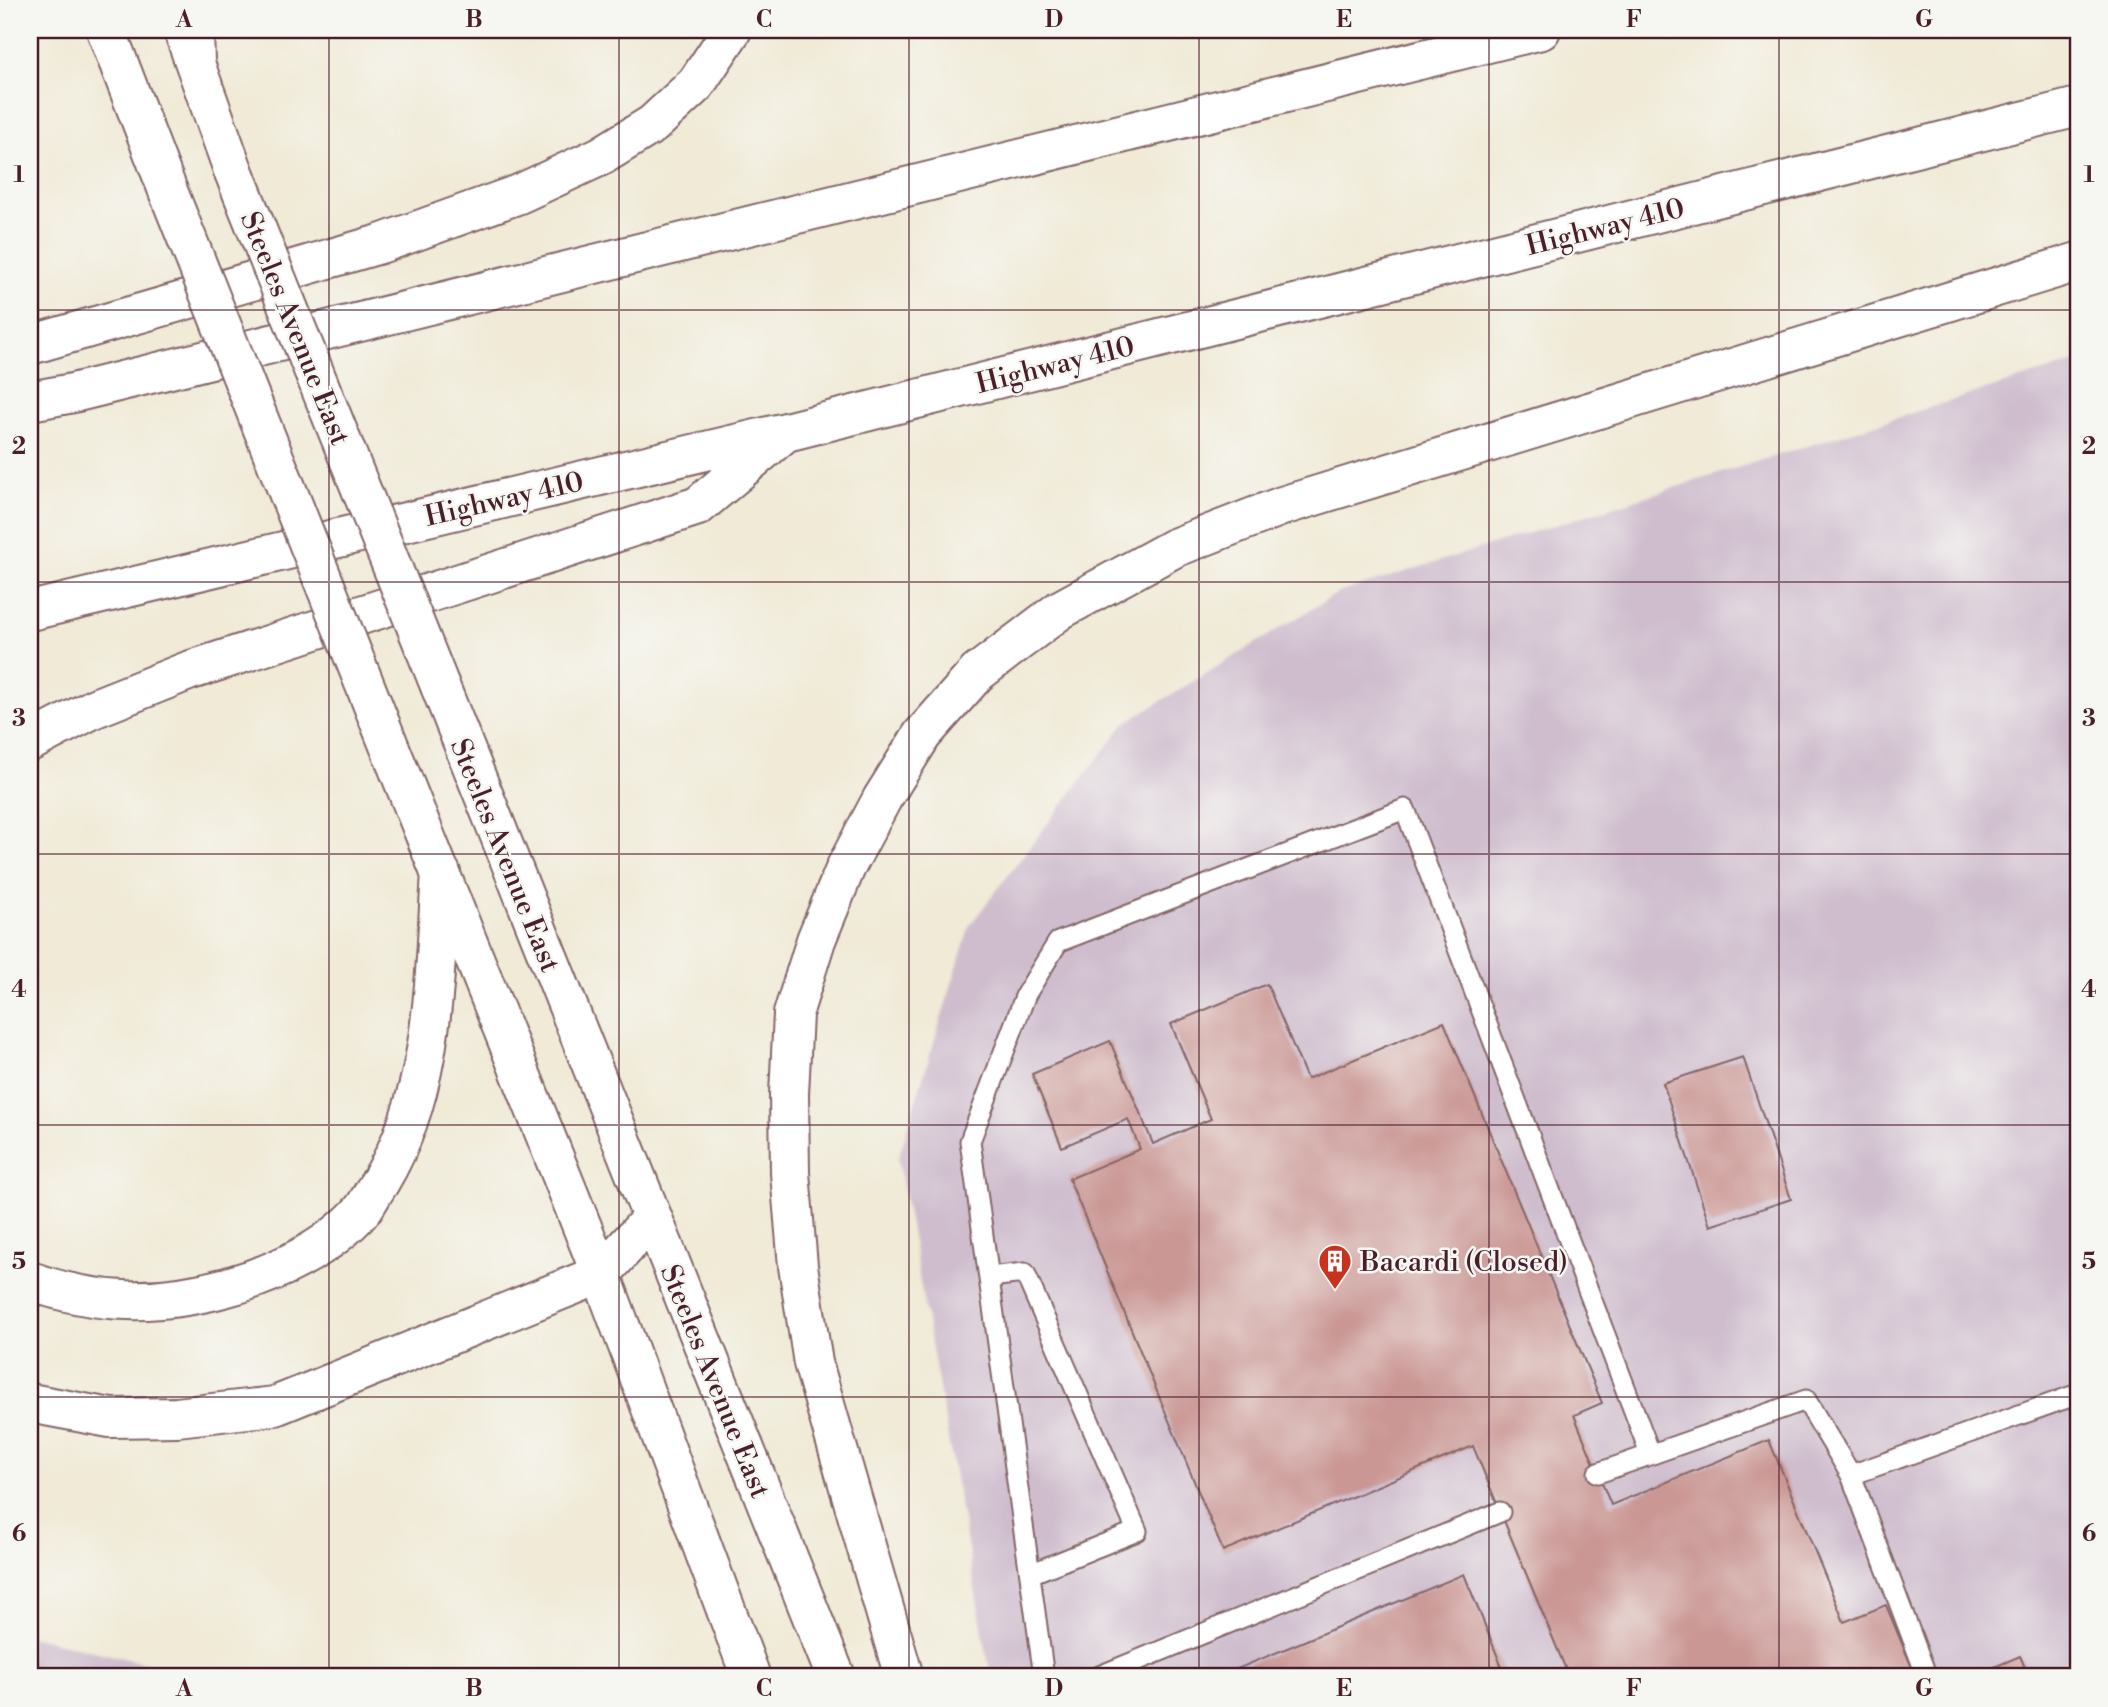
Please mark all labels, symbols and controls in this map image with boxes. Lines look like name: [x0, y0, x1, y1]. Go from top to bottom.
text: A: [175, 6, 193, 34]
text: B: [465, 6, 483, 34]
text: C: [756, 6, 772, 34]
text: D: [1045, 6, 1063, 34]
text: E: [1336, 6, 1352, 34]
text: F: [1626, 6, 1642, 34]
text: G: [1915, 6, 1933, 34]
text: 1: [13, 161, 25, 189]
text: 1: [2083, 161, 2095, 189]
street label: Highway 410: [1523, 191, 1688, 264]
street label: Steeles Avenue East: [232, 207, 357, 450]
street label: Highway 410: [973, 329, 1138, 402]
text: 2: [12, 433, 26, 461]
text: 2: [2082, 433, 2096, 461]
street label: Highway 410: [422, 464, 587, 535]
text: 3: [12, 705, 26, 733]
text: 3: [2082, 705, 2096, 733]
street label: Steeles Avenue East: [442, 734, 567, 977]
text: 4: [11, 976, 27, 1004]
text: 4: [2081, 976, 2097, 1004]
building icon: Bacardi (Closed): [1316, 1242, 1354, 1291]
place label: Bacardi (Closed): [1359, 1245, 1568, 1280]
text: 5: [12, 1248, 26, 1276]
text: 5: [2082, 1248, 2096, 1276]
street label: Steeles Avenue East: [652, 1260, 777, 1503]
text: 6: [12, 1520, 26, 1548]
text: 6: [2082, 1520, 2096, 1548]
text: A: [175, 1675, 193, 1703]
text: B: [465, 1675, 483, 1703]
text: C: [756, 1675, 772, 1703]
text: D: [1045, 1675, 1063, 1703]
text: E: [1336, 1675, 1352, 1703]
text: F: [1626, 1675, 1642, 1703]
text: G: [1915, 1675, 1933, 1703]

